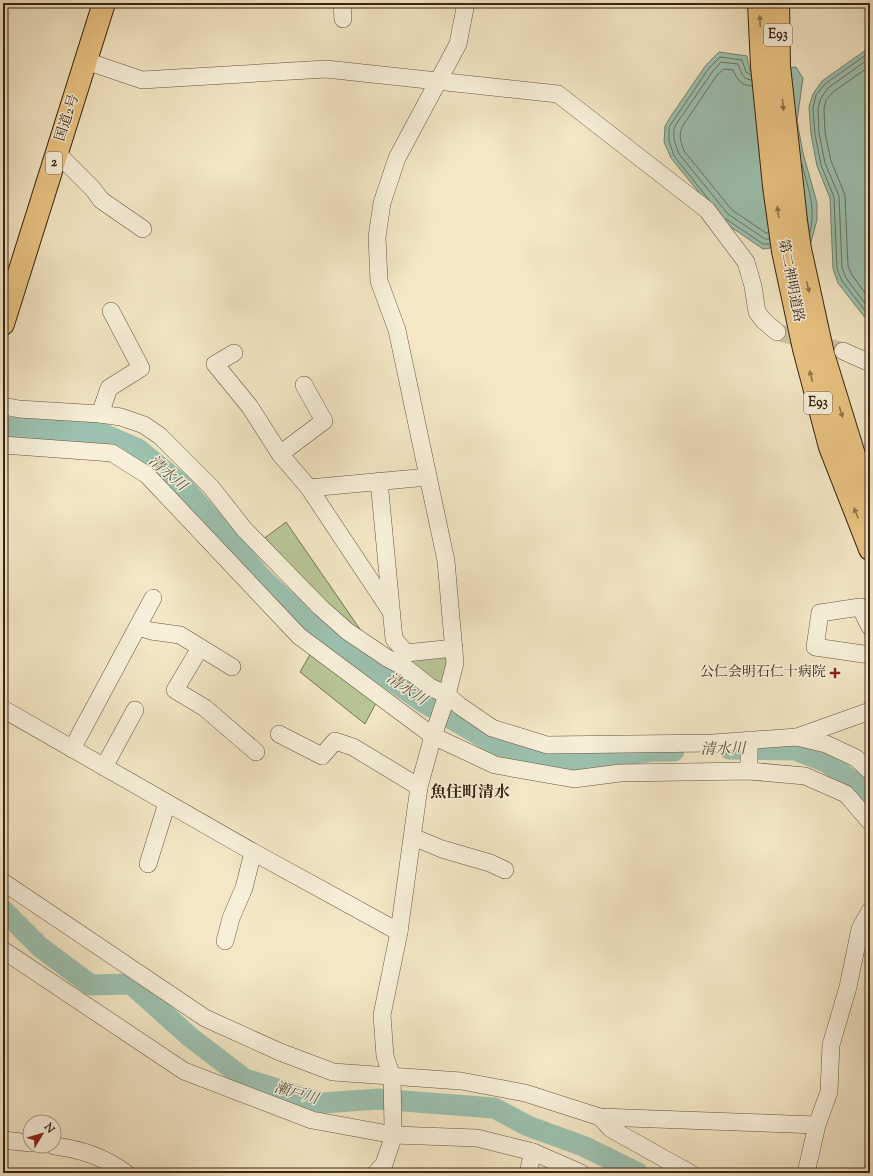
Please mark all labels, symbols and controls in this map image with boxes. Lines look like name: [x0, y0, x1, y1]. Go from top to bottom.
one-way arrow: [756, 15, 763, 27]
road number: E93: [764, 24, 792, 46]
street label: 国道2号: [51, 92, 85, 144]
one-way arrow: [780, 99, 786, 111]
road number: 2: [46, 152, 62, 174]
one-way arrow: [775, 206, 781, 218]
street label: 第二神明道路: [772, 238, 808, 324]
one-way arrow: [806, 281, 812, 293]
one-way arrow: [808, 370, 814, 382]
road number: E93: [804, 392, 832, 414]
one-way arrow: [838, 407, 844, 419]
water label: 清水川: [143, 451, 192, 498]
one-way arrow: [852, 506, 858, 518]
place label: 公仁会明石仁十病院: [700, 663, 826, 683]
marker: 公仁会明石仁十病院: [829, 667, 841, 679]
water label: 清水川: [381, 669, 432, 712]
water label: 清水川: [700, 739, 748, 761]
district label: 魚住町清水: [430, 782, 510, 805]
water label: 瀬戸川: [271, 1078, 322, 1111]
north arrow: [22, 1114, 62, 1154]
text: N: [39, 1119, 58, 1137]

